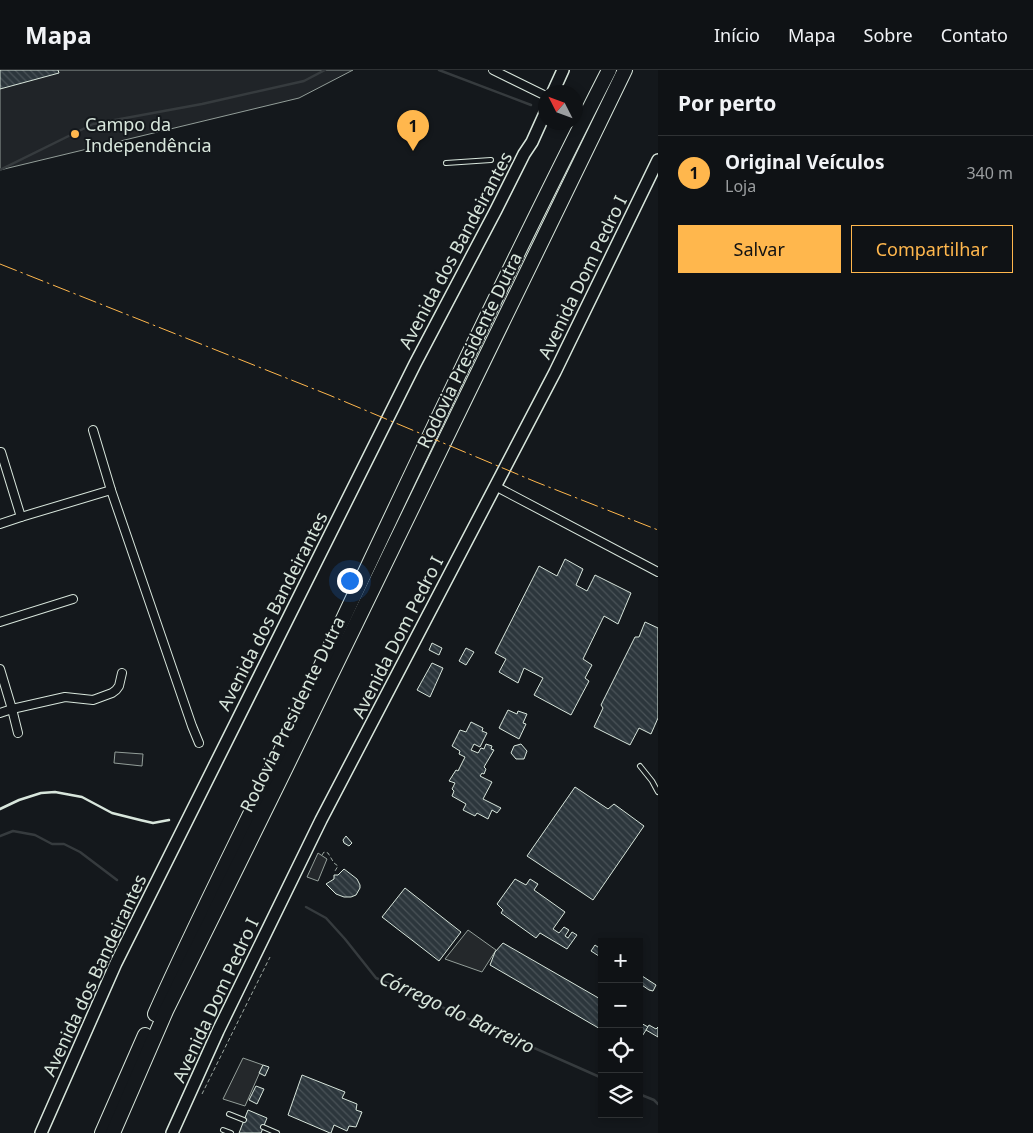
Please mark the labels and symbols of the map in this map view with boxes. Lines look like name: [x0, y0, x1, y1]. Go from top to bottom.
north arrow: [538, 85, 583, 130]
pin: 1: [397, 110, 429, 151]
place label: Campo da Independência: [85, 112, 212, 157]
marker: Campo da Independência: [69, 128, 81, 140]
street label: Avenida dos Bandeirantes: [393, 147, 517, 353]
street label: Avenida Dom Pedro I: [532, 191, 632, 363]
street label: Rodovia Presidente Dutra: [411, 248, 527, 452]
street label: Avenida dos Bandeirantes: [211, 508, 333, 714]
street label: Avenida Dom Pedro I: [346, 552, 448, 722]
your location: [337, 568, 363, 594]
street label: Rodovia Presidente Dutra: [234, 612, 350, 816]
street label: Avenida dos Bandeirantes: [37, 870, 151, 1080]
street label: Avenida Dom Pedro I: [166, 914, 264, 1086]
water label: Córrego do Barreiro: [375, 965, 539, 1059]

